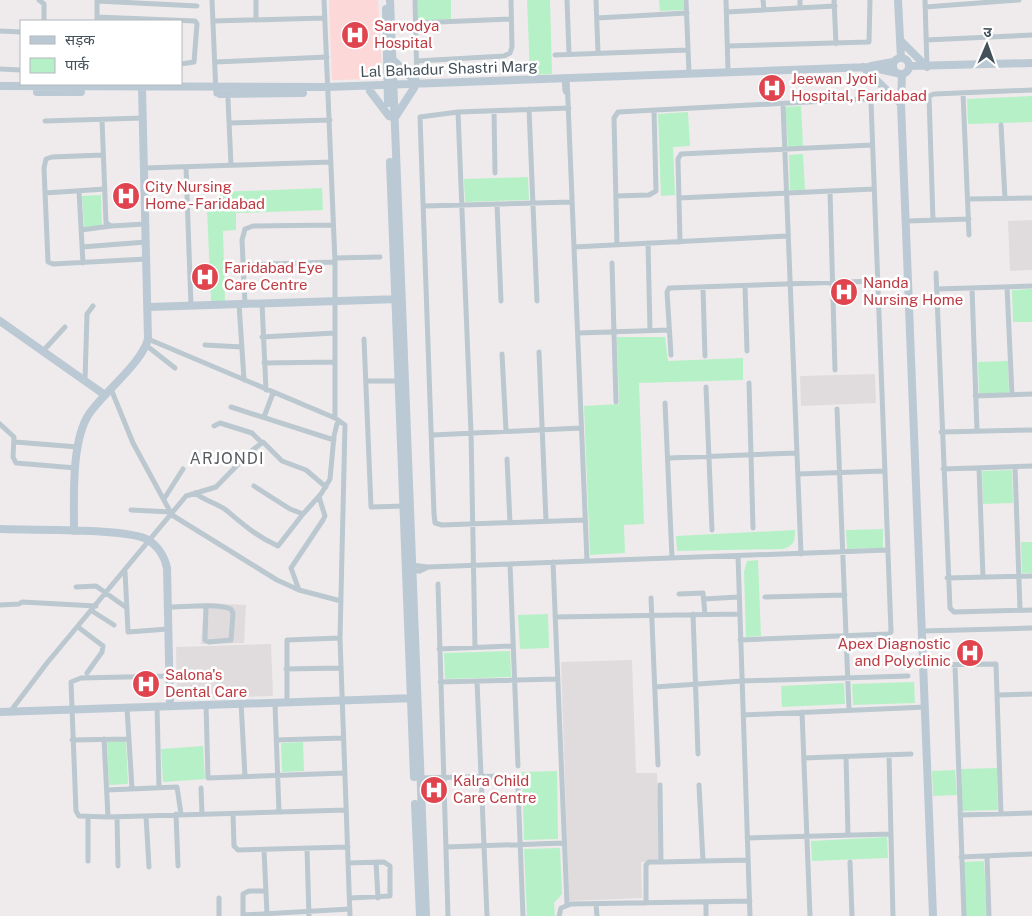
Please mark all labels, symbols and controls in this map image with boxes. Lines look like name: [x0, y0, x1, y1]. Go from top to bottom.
place label: Sarvodya Hospital: [374, 17, 439, 51]
legend: [20, 20, 182, 85]
hospital icon: Sarvodya Hospital: [340, 20, 370, 50]
north arrow: [962, 20, 1012, 70]
text: उ: [983, 24, 993, 40]
text: सड़क: [65, 31, 95, 48]
text: पार्क: [65, 56, 89, 73]
street label: Lal Bahadur Shastri Marg: [360, 57, 538, 80]
place label: Jeewan Jyoti Hospital, Faridabad: [791, 70, 927, 104]
hospital icon: Jeewan Jyoti Hospital, Faridabad: [757, 73, 787, 103]
place label: City Nursing Home - Faridabad: [145, 178, 265, 212]
hospital icon: City Nursing Home - Faridabad: [111, 181, 141, 211]
place label: Faridabad Eye Care Centre: [224, 259, 323, 293]
hospital icon: Faridabad Eye Care Centre: [190, 262, 220, 292]
place label: Nanda Nursing Home: [863, 274, 963, 308]
hospital icon: Nanda Nursing Home: [829, 277, 859, 307]
district label: ARJONDI: [190, 449, 264, 468]
place label: Apex Diagnostic and Polyclinic: [837, 635, 951, 669]
hospital icon: Apex Diagnostic and Polyclinic: [955, 638, 985, 668]
place label: Salona's Dental Care: [165, 666, 247, 700]
hospital icon: Salona's Dental Care: [131, 669, 161, 699]
place label: Kalra Child Care Centre: [453, 772, 537, 806]
hospital icon: Kalra Child Care Centre: [419, 775, 449, 805]

